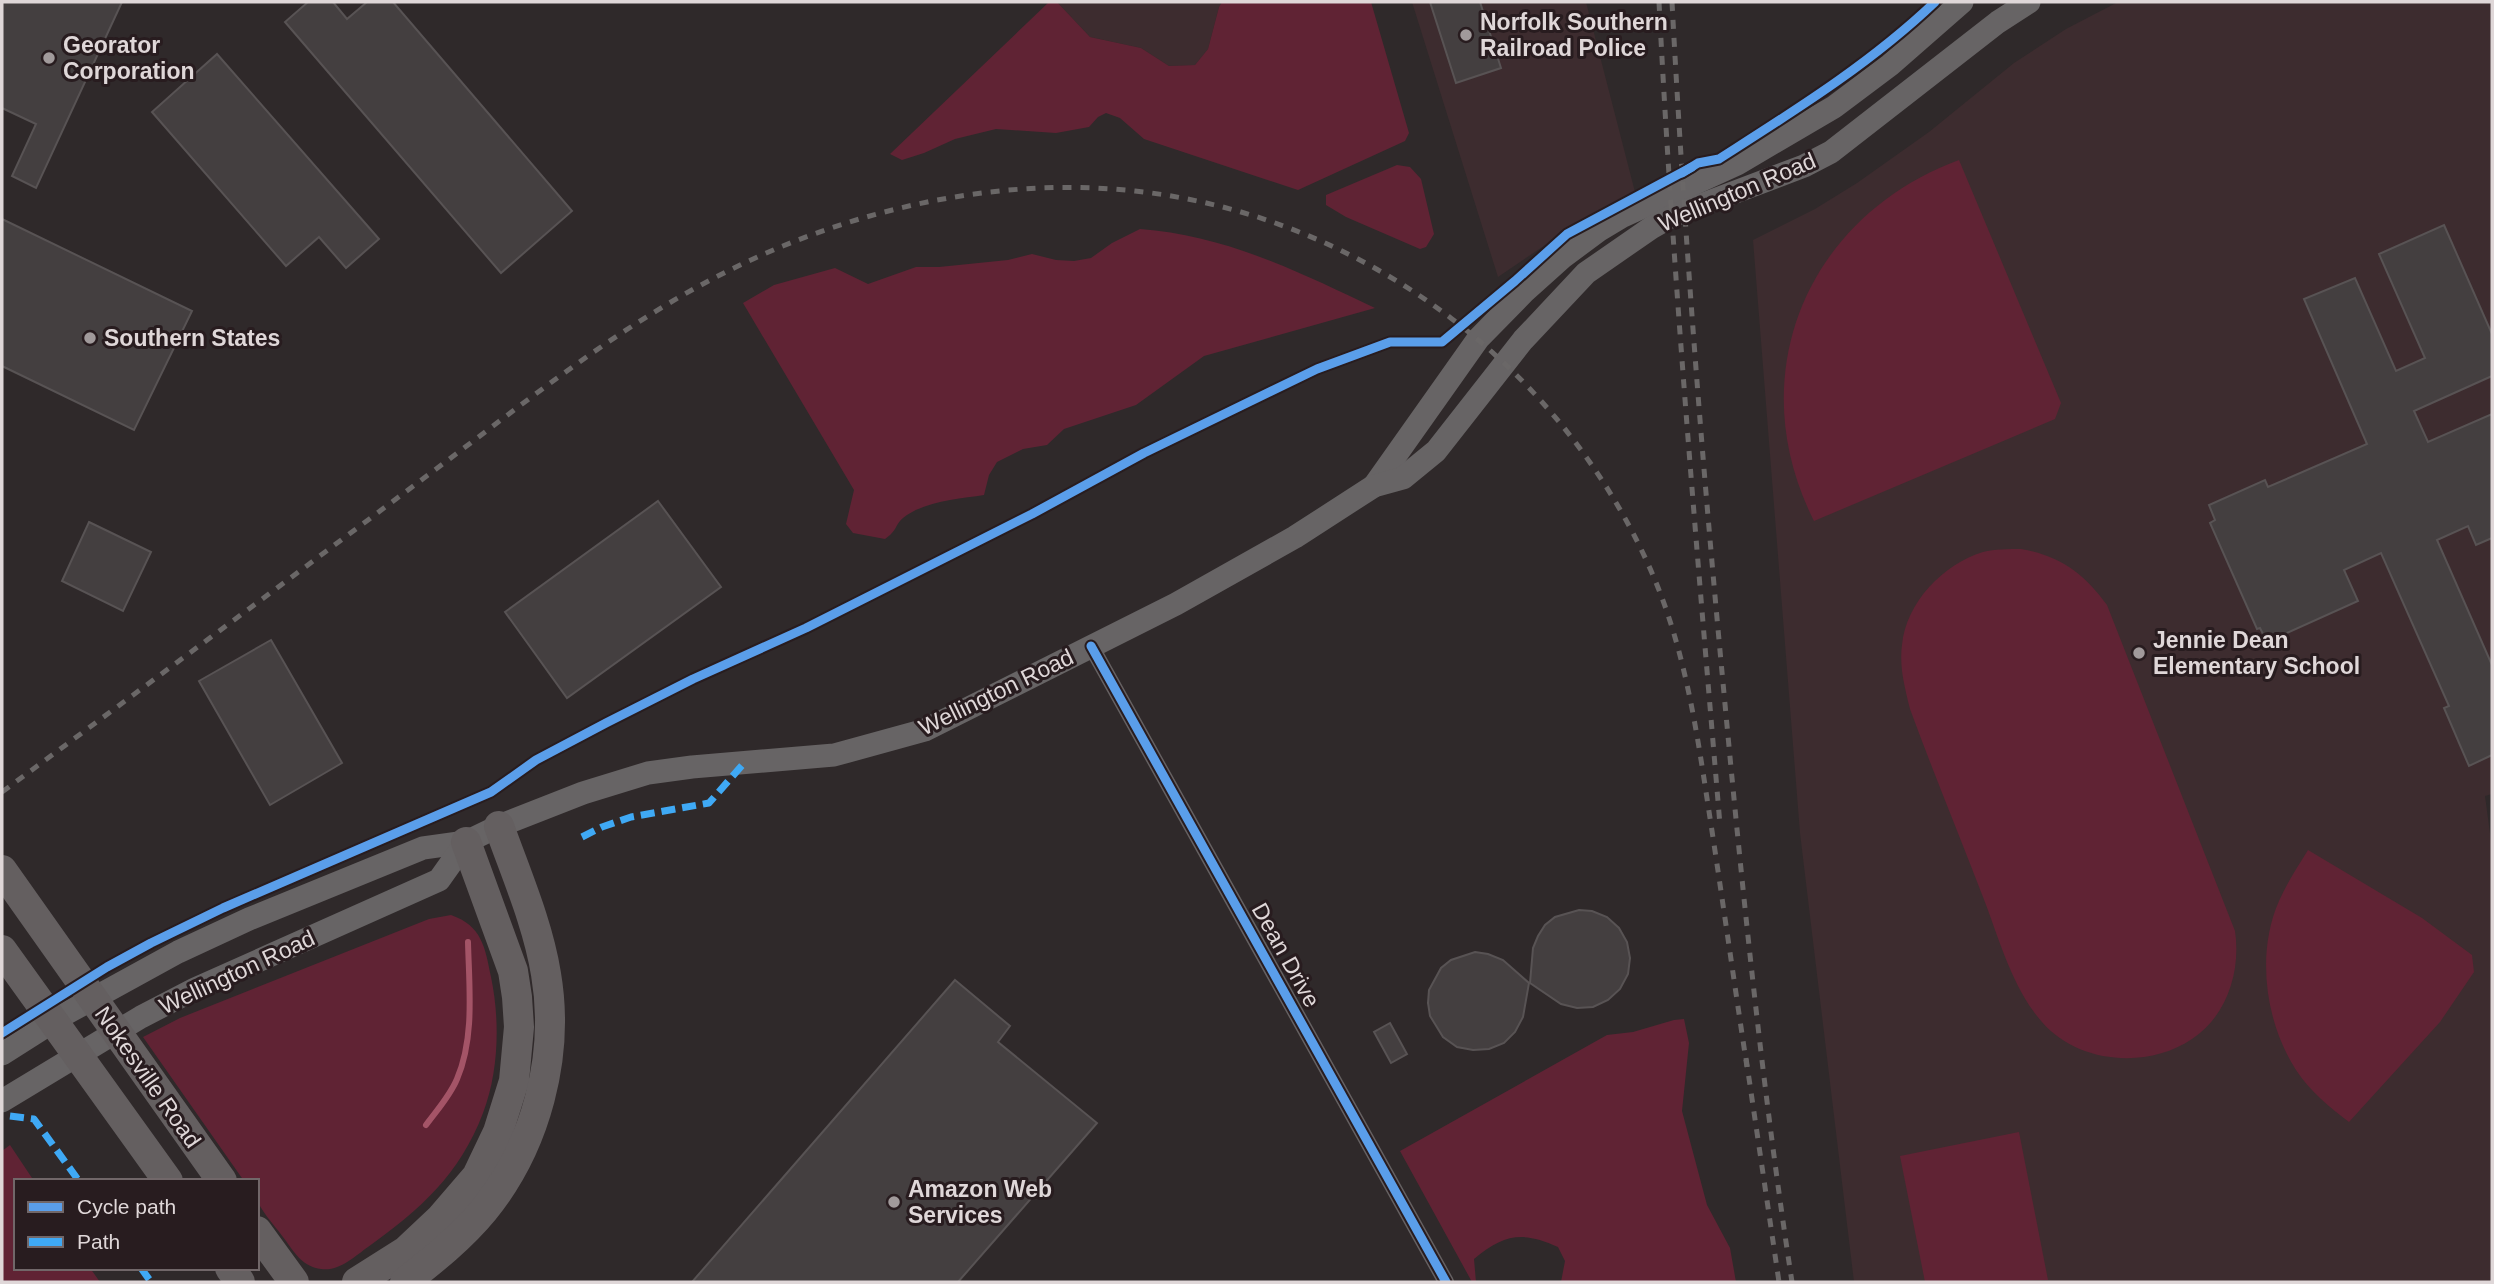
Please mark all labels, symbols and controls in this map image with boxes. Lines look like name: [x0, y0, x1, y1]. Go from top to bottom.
place label: Norfolk Southern Railroad Police: [1480, 9, 1668, 61]
marker: Norfolk Southern Railroad Police: [1458, 27, 1474, 43]
place label: Georator Corporation: [63, 32, 195, 84]
marker: Georator Corporation: [41, 50, 57, 66]
street label: Wellington Road: [1654, 147, 1820, 237]
place label: Southern States: [104, 325, 280, 351]
marker: Southern States: [82, 330, 98, 346]
place label: Jennie Dean Elementary School: [2153, 627, 2360, 679]
street label: Wellington Road: [915, 643, 1077, 741]
marker: Jennie Dean Elementary School: [2131, 645, 2147, 661]
street label: Dean Drive: [1247, 898, 1325, 1012]
street label: Wellington Road: [155, 925, 319, 1019]
street label: Nokesville Road: [90, 1001, 206, 1153]
place label: Amazon Web Services: [908, 1176, 1052, 1228]
legend: [14, 1179, 259, 1270]
marker: Amazon Web Services: [886, 1194, 902, 1210]
text: Cycle path: [77, 1195, 176, 1218]
text: Path: [77, 1230, 120, 1253]

